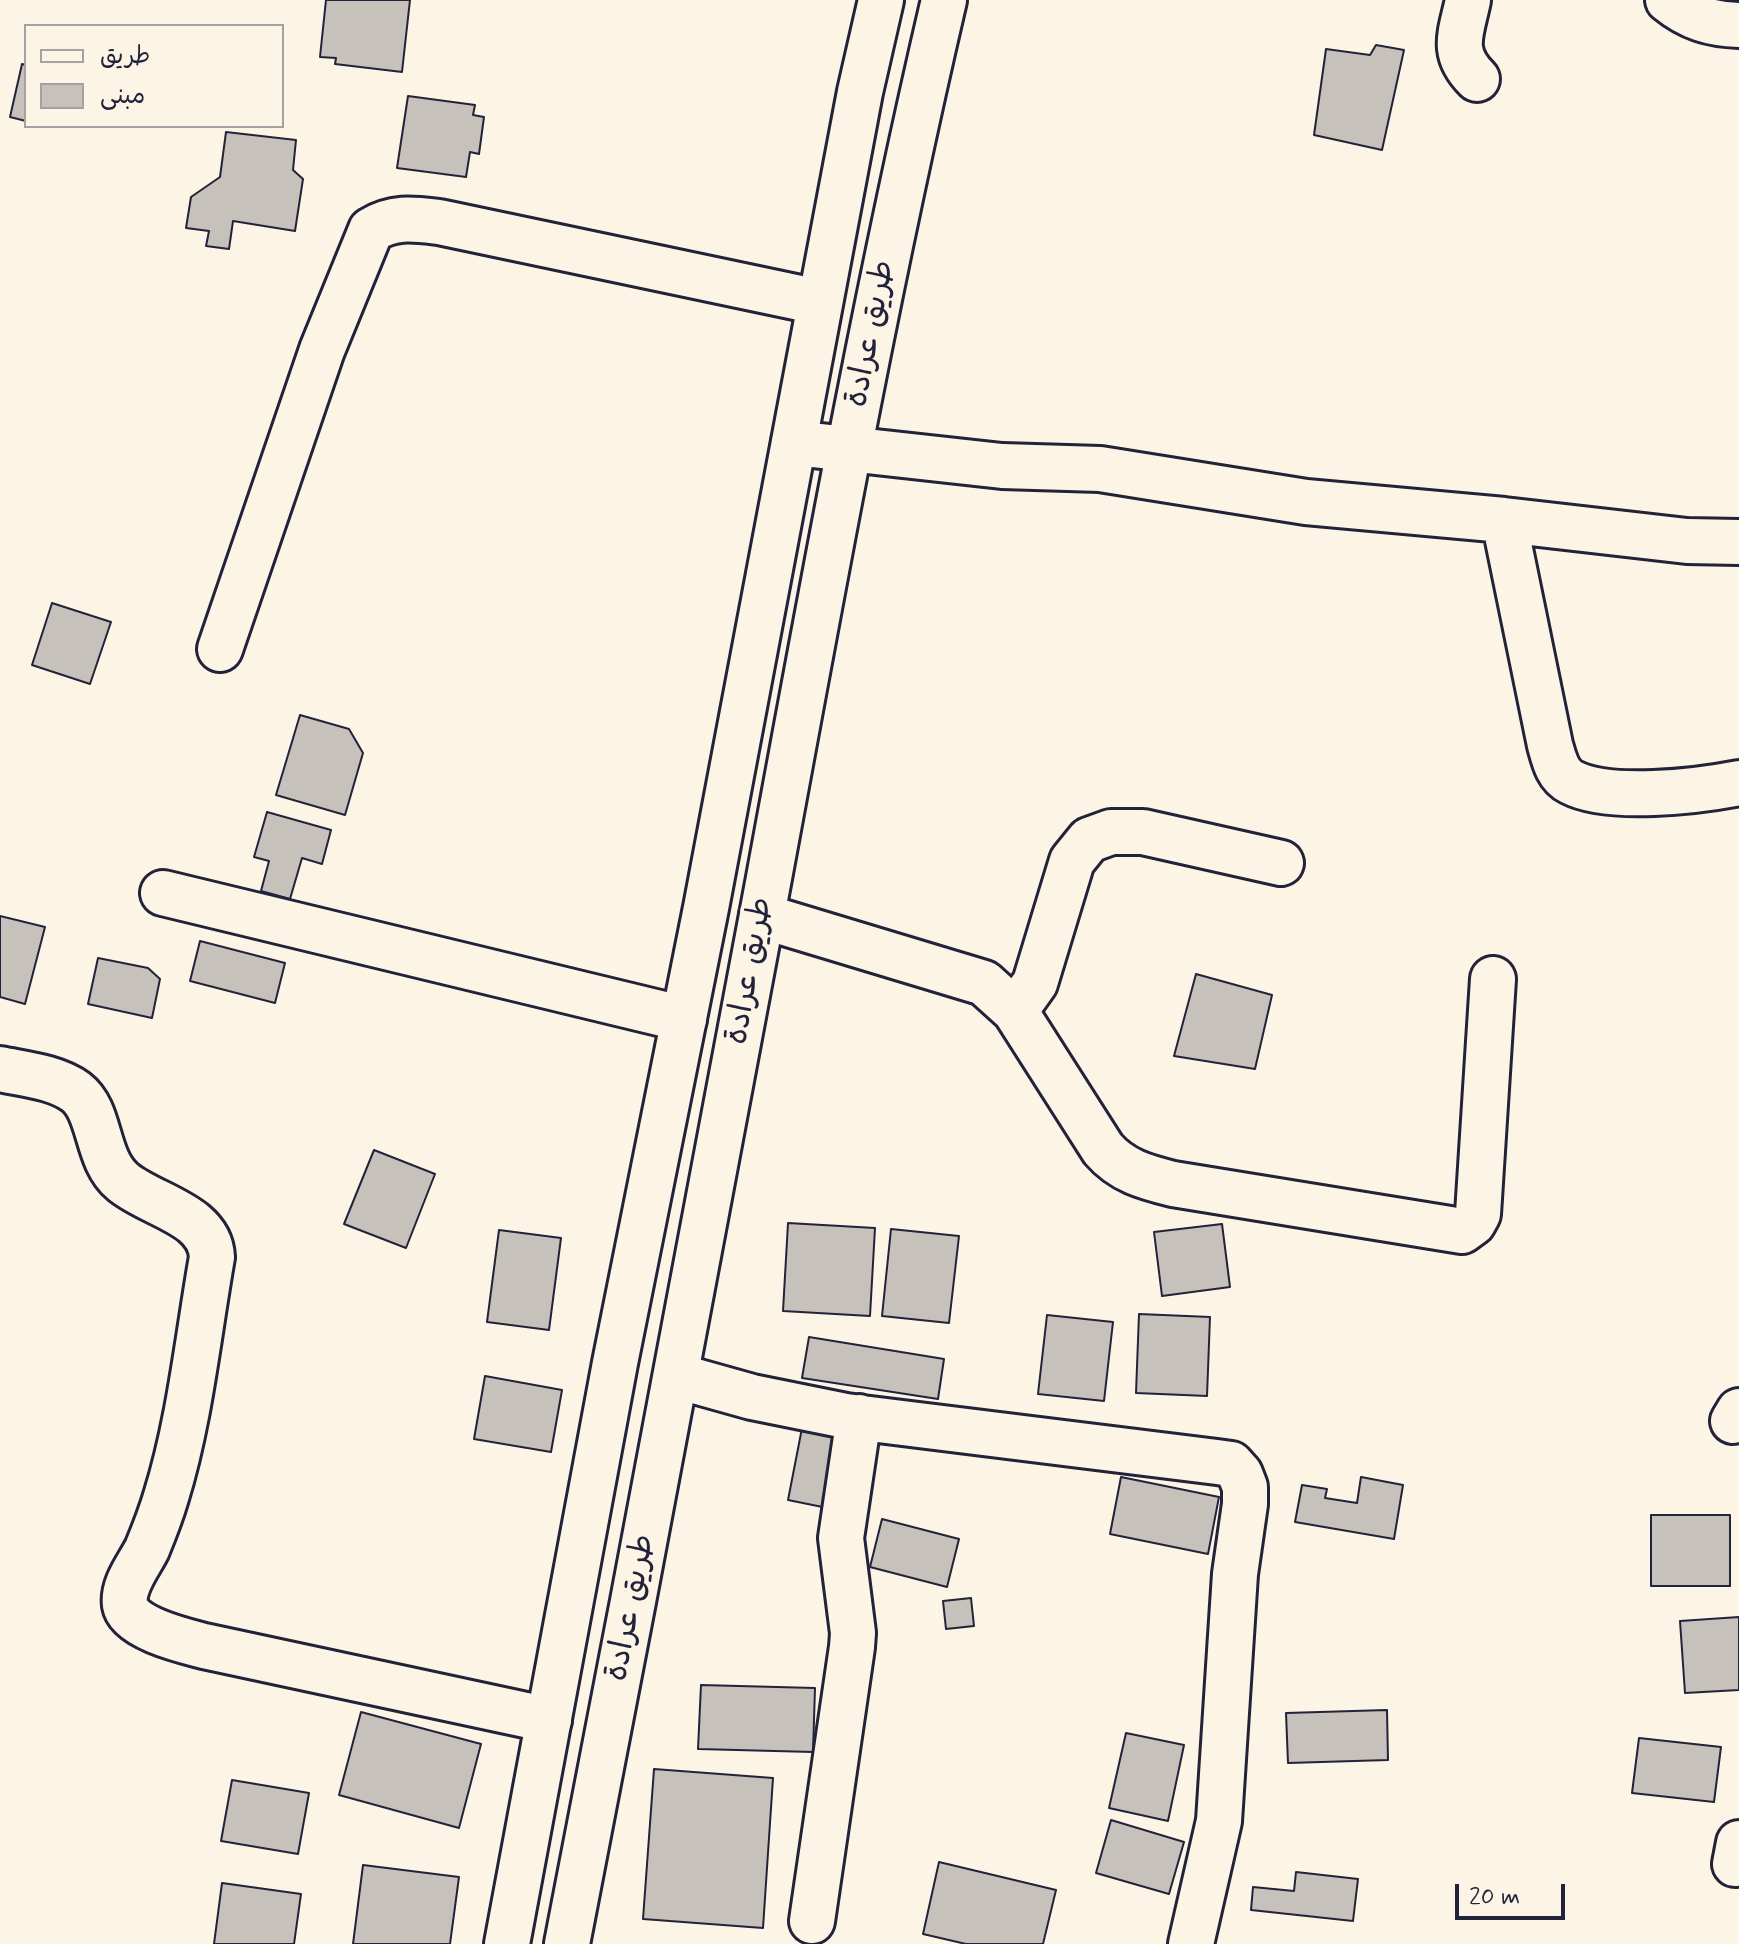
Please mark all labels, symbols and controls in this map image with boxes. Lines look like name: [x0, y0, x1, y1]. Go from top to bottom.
legend: [24, 24, 284, 128]
text: طريق: [100, 41, 150, 72]
text: مبنى: [100, 81, 145, 112]
street label: طريق عرادة: [839, 257, 905, 411]
street label: طريق عرادة: [719, 894, 783, 1048]
street label: طريق عرادة: [599, 1531, 665, 1685]
scale bar: [1459, 1868, 1569, 1918]
text: 20 m: [1469, 1882, 1520, 1913]

